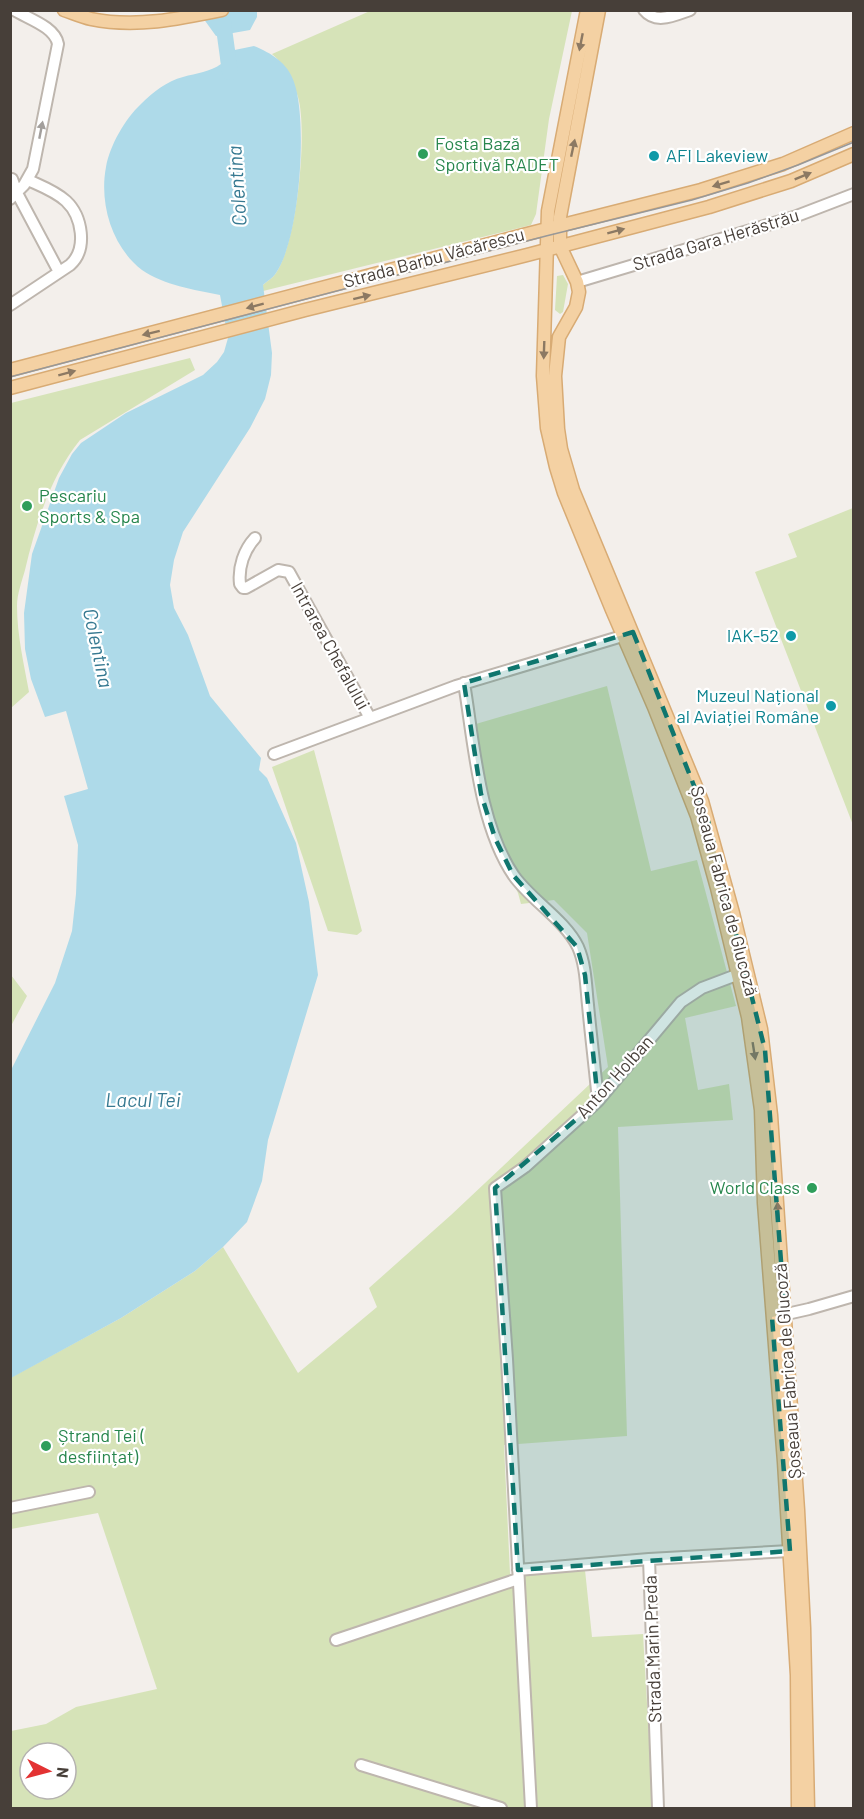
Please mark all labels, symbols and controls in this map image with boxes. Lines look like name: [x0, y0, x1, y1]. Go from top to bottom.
one-way arrow: [576, 32, 585, 51]
one-way arrow: [37, 120, 46, 139]
place label: Fosta Bază Sportivă RADET: [435, 132, 559, 175]
one-way arrow: [569, 138, 578, 157]
place label: AFI Lakeview: [666, 144, 768, 166]
water label: Colentina: [221, 145, 251, 227]
marker: Fosta Bază Sportivă RADET: [416, 147, 430, 161]
marker: AFI Lakeview: [647, 149, 661, 163]
one-way arrow: [795, 171, 813, 181]
one-way arrow: [712, 180, 730, 189]
street label: Strada Gara Herăstrău: [630, 203, 801, 275]
street label: Strada Barbu Văcărescu: [341, 222, 527, 292]
one-way arrow: [607, 225, 626, 235]
one-way arrow: [353, 291, 371, 301]
one-way arrow: [246, 301, 264, 311]
one-way arrow: [142, 329, 160, 339]
one-way arrow: [539, 340, 548, 359]
one-way arrow: [58, 368, 76, 377]
place label: Pescariu Sports & Spa: [39, 484, 140, 527]
marker: Pescariu Sports & Spa: [20, 499, 34, 513]
street label: Intrarea Chefalului: [287, 578, 375, 713]
water label: Colentina: [79, 606, 119, 690]
place label: IAK-52: [727, 624, 779, 646]
marker: IAK-52: [784, 629, 798, 643]
place label: Muzeul Național al Aviației Române: [676, 684, 819, 727]
marker: Muzeul Național al Aviației Române: [824, 699, 838, 713]
street label: Șoseaua Fabrica de Glucoză: [686, 783, 764, 998]
street label: Anton Holban: [571, 1030, 657, 1123]
one-way arrow: [749, 1042, 758, 1061]
water label: Lacul Tei: [105, 1087, 181, 1111]
place label: World Class: [710, 1176, 800, 1198]
marker: World Class: [805, 1181, 819, 1195]
one-way arrow: [773, 1201, 782, 1220]
street label: Șoseaua Fabrica de Glucoză: [768, 1262, 806, 1480]
place label: Ștrand Tei ( desființat): [58, 1424, 145, 1467]
marker: Ștrand Tei ( desființat): [39, 1439, 53, 1453]
street label: Strada Marin Preda: [638, 1575, 666, 1723]
north arrow: [18, 1741, 78, 1801]
text: N: [53, 1766, 73, 1779]

